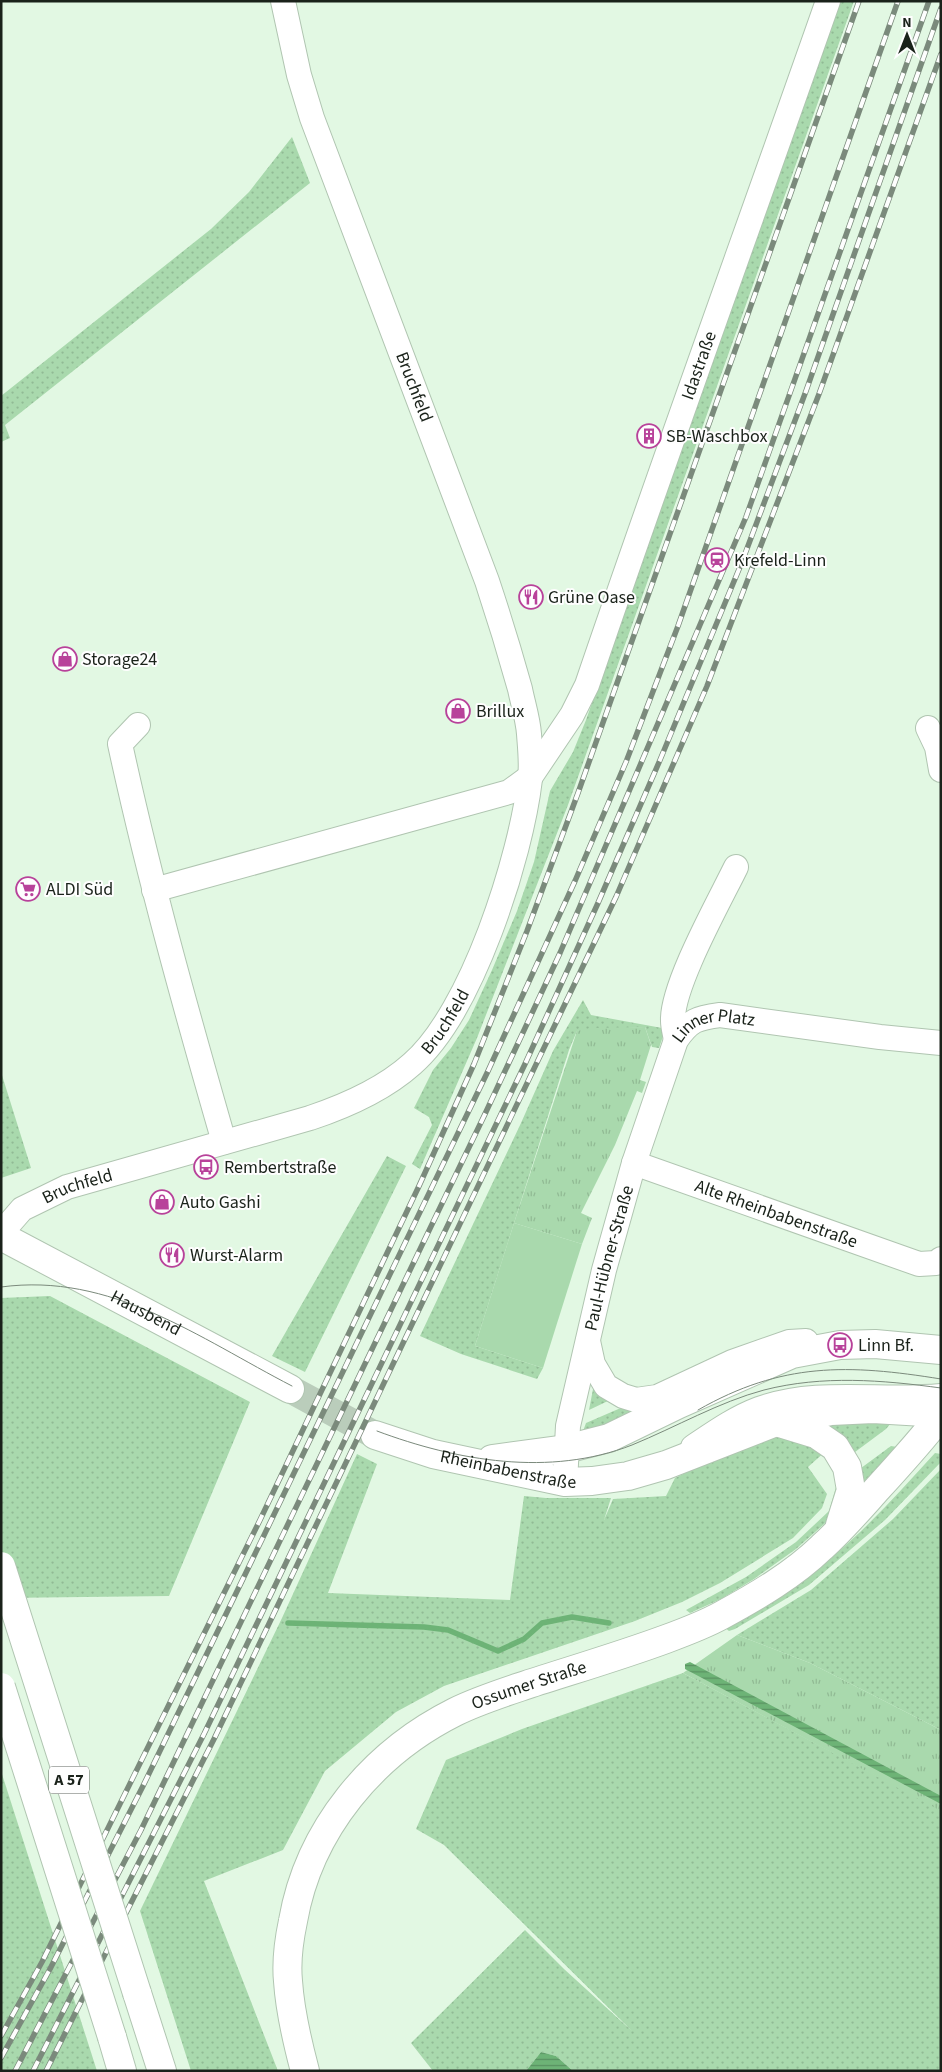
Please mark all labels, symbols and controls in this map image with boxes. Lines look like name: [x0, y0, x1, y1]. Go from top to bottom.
north arrow: [882, 10, 932, 60]
text: N: [902, 13, 912, 33]
street label: Idastraße: [675, 328, 722, 403]
street label: Bruchfeld: [389, 348, 439, 426]
building icon: SB-Waschbox: [636, 423, 662, 449]
place label: SB-Waschbox: [666, 424, 768, 449]
station icon: Krefeld-Linn: [704, 547, 730, 573]
place label: Krefeld-Linn: [734, 548, 826, 573]
restaurant icon: Grüne Oase: [518, 584, 544, 610]
place label: Grüne Oase: [548, 585, 635, 610]
shop icon: Storage24: [52, 646, 78, 672]
place label: Storage24: [82, 647, 157, 672]
shop icon: Brillux: [445, 698, 471, 724]
place label: Brillux: [476, 699, 524, 724]
supermarket icon: ALDI Süd: [15, 876, 41, 902]
place label: ALDI Süd: [46, 877, 113, 902]
street label: Bruchfeld: [415, 985, 475, 1060]
street label: Linner Platz: [666, 1002, 757, 1048]
bus stop icon: Rembertstraße: [193, 1154, 219, 1180]
place label: Rembertstraße: [224, 1155, 336, 1180]
street label: Bruchfeld: [38, 1162, 115, 1210]
street label: Alte Rheinbabenstraße: [692, 1173, 861, 1254]
street label: Paul-Hübner-Straße: [578, 1182, 640, 1333]
shop icon: Auto Gashi: [149, 1189, 175, 1215]
place label: Auto Gashi: [180, 1190, 261, 1215]
restaurant icon: Wurst-Alarm: [159, 1242, 185, 1268]
place label: Wurst-Alarm: [190, 1243, 283, 1268]
street label: Hausbend: [106, 1284, 186, 1342]
bus stop icon: Linn Bf.: [827, 1332, 853, 1358]
place label: Linn Bf.: [858, 1333, 914, 1358]
street label: Rheinbabenstraße: [438, 1443, 577, 1495]
street label: Ossumer Straße: [467, 1654, 589, 1716]
road number: A 57: [49, 1766, 89, 1794]

